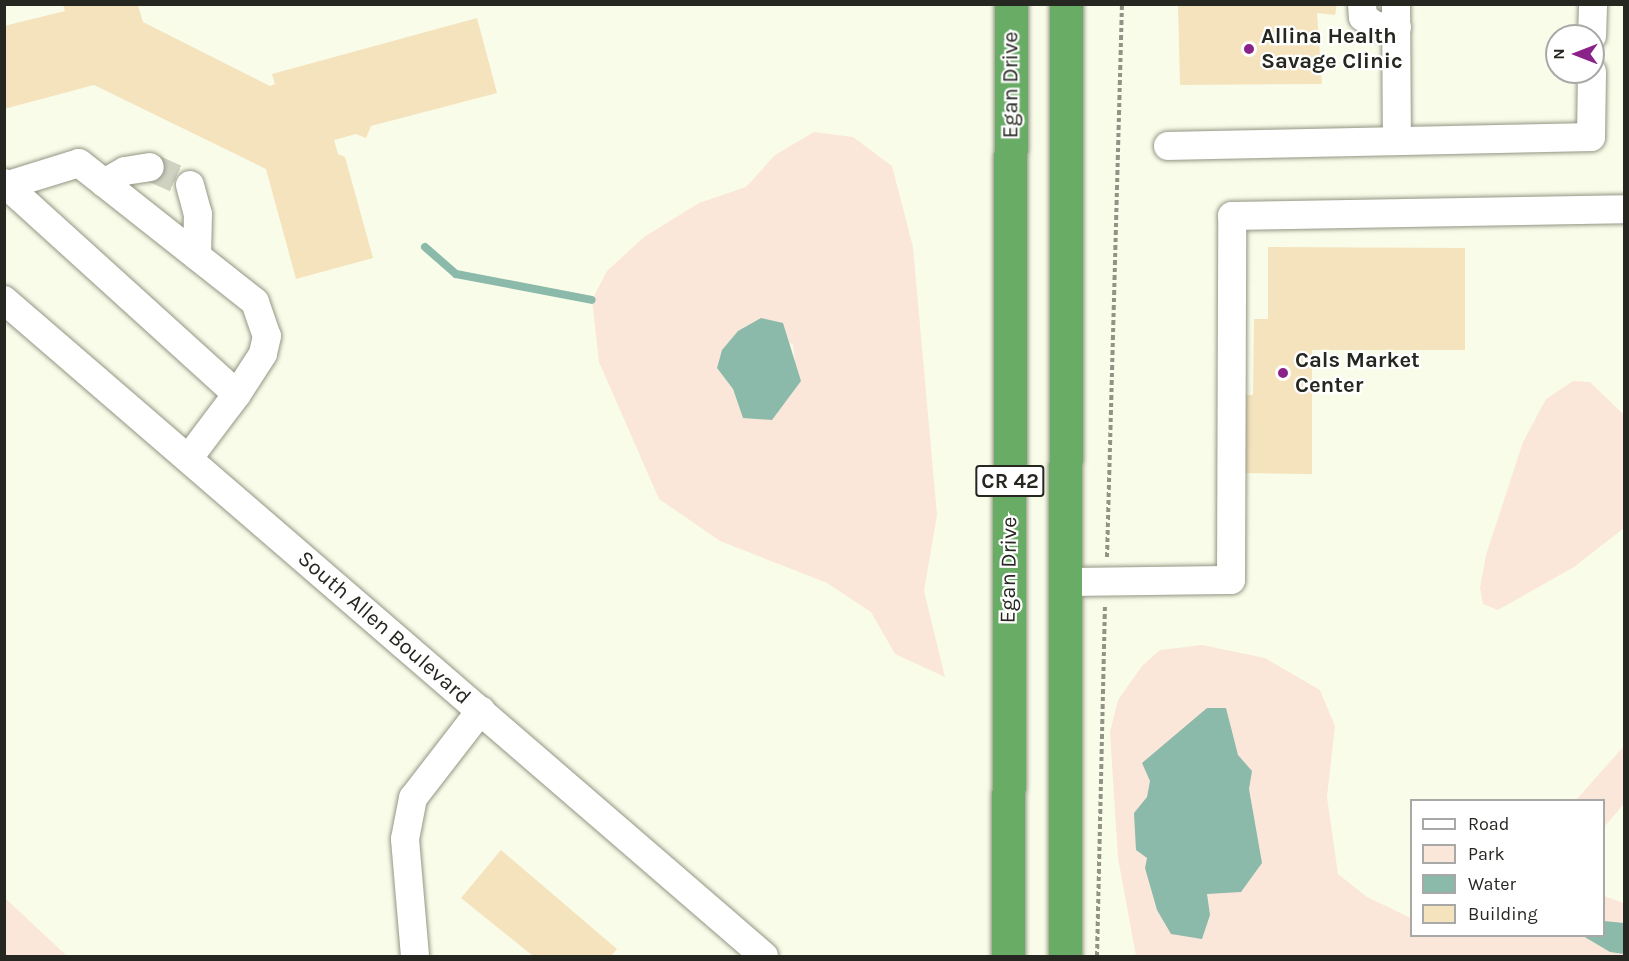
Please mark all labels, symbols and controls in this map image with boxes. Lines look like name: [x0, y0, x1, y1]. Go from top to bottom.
place label: Allina Health Savage Clinic: [1261, 23, 1403, 74]
north arrow: [1545, 24, 1605, 84]
street label: Egan Drive: [998, 32, 1024, 138]
marker: Allina Health Savage Clinic: [1242, 42, 1256, 56]
text: N: [1549, 48, 1568, 60]
place label: Cals Market Center: [1295, 347, 1420, 398]
marker: Cals Market Center: [1276, 366, 1290, 380]
road number: CR 42: [974, 463, 1046, 499]
street label: Egan Drive: [995, 516, 1023, 624]
street label: South Allen Boulevard: [292, 546, 476, 710]
legend: [1410, 799, 1605, 937]
text: Road: [1468, 813, 1509, 835]
text: Park: [1468, 843, 1505, 865]
text: Water: [1468, 873, 1516, 895]
text: Building: [1468, 903, 1538, 925]

